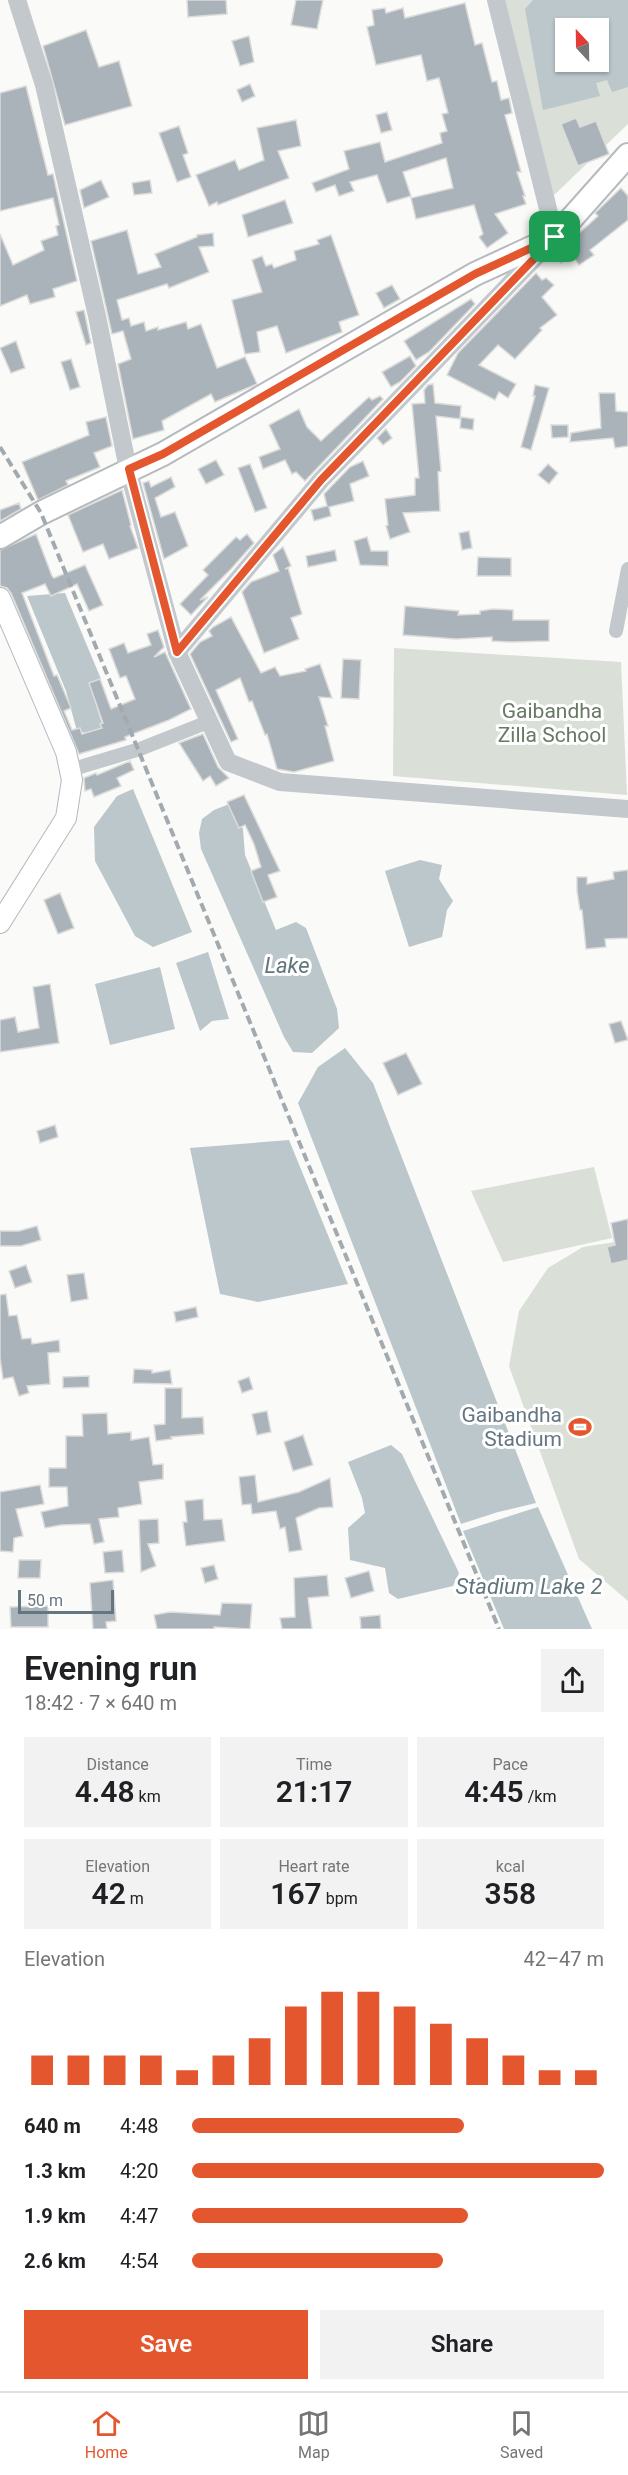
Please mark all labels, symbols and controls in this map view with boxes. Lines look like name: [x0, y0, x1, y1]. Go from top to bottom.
north arrow: [555, 18, 609, 72]
map controls: [555, 18, 609, 72]
pin: [529, 211, 580, 262]
icon: arrive: [538, 220, 571, 253]
park label: Gaibandha Zilla School: [498, 699, 606, 747]
water label: Lake: [264, 953, 310, 978]
place label: Gaibandha Stadium: [462, 1403, 562, 1451]
sports icon: Gaibandha Stadium: [567, 1414, 593, 1440]
water label: Stadium Lake 2: [456, 1574, 602, 1599]
scale bar: [18, 1587, 114, 1614]
text: 50 m: [27, 1591, 63, 1610]
text: Evening run: [24, 1649, 197, 1688]
button: share: [541, 1649, 604, 1712]
text: 18:42 · 7 × 640 m: [24, 1691, 177, 1715]
text: Distance: [87, 1755, 149, 1774]
text: Time: [296, 1755, 332, 1774]
text: Pace: [493, 1755, 528, 1774]
text: 4.48: [75, 1774, 135, 1809]
text: 21:17: [276, 1774, 352, 1809]
text: 4:45: [464, 1774, 524, 1809]
text: km: [135, 1787, 161, 1806]
text: /km: [524, 1787, 556, 1806]
text: Elevation: [85, 1857, 150, 1876]
text: Heart rate: [278, 1857, 350, 1876]
text: kcal: [496, 1857, 525, 1876]
text: 42: [92, 1876, 126, 1911]
text: 167: [270, 1876, 322, 1911]
text: 358: [485, 1876, 536, 1911]
text: m: [126, 1889, 144, 1908]
text: bpm: [322, 1889, 358, 1908]
text: Elevation: [24, 1947, 105, 1971]
text: 42–47 m: [523, 1947, 604, 1971]
text: 640 m: [24, 2114, 81, 2138]
text: 4:48: [120, 2114, 159, 2138]
text: 1.3 km: [24, 2159, 86, 2183]
text: 4:20: [120, 2159, 159, 2183]
text: 1.9 km: [24, 2204, 86, 2228]
text: 4:47: [120, 2204, 159, 2228]
text: 2.6 km: [24, 2249, 86, 2273]
text: 4:54: [120, 2249, 159, 2273]
button: Save: [24, 2310, 308, 2379]
button: Share: [320, 2310, 604, 2379]
tab: Home: [85, 2407, 128, 2462]
tab: Map: [297, 2407, 330, 2462]
tab: Saved: [500, 2407, 543, 2462]

